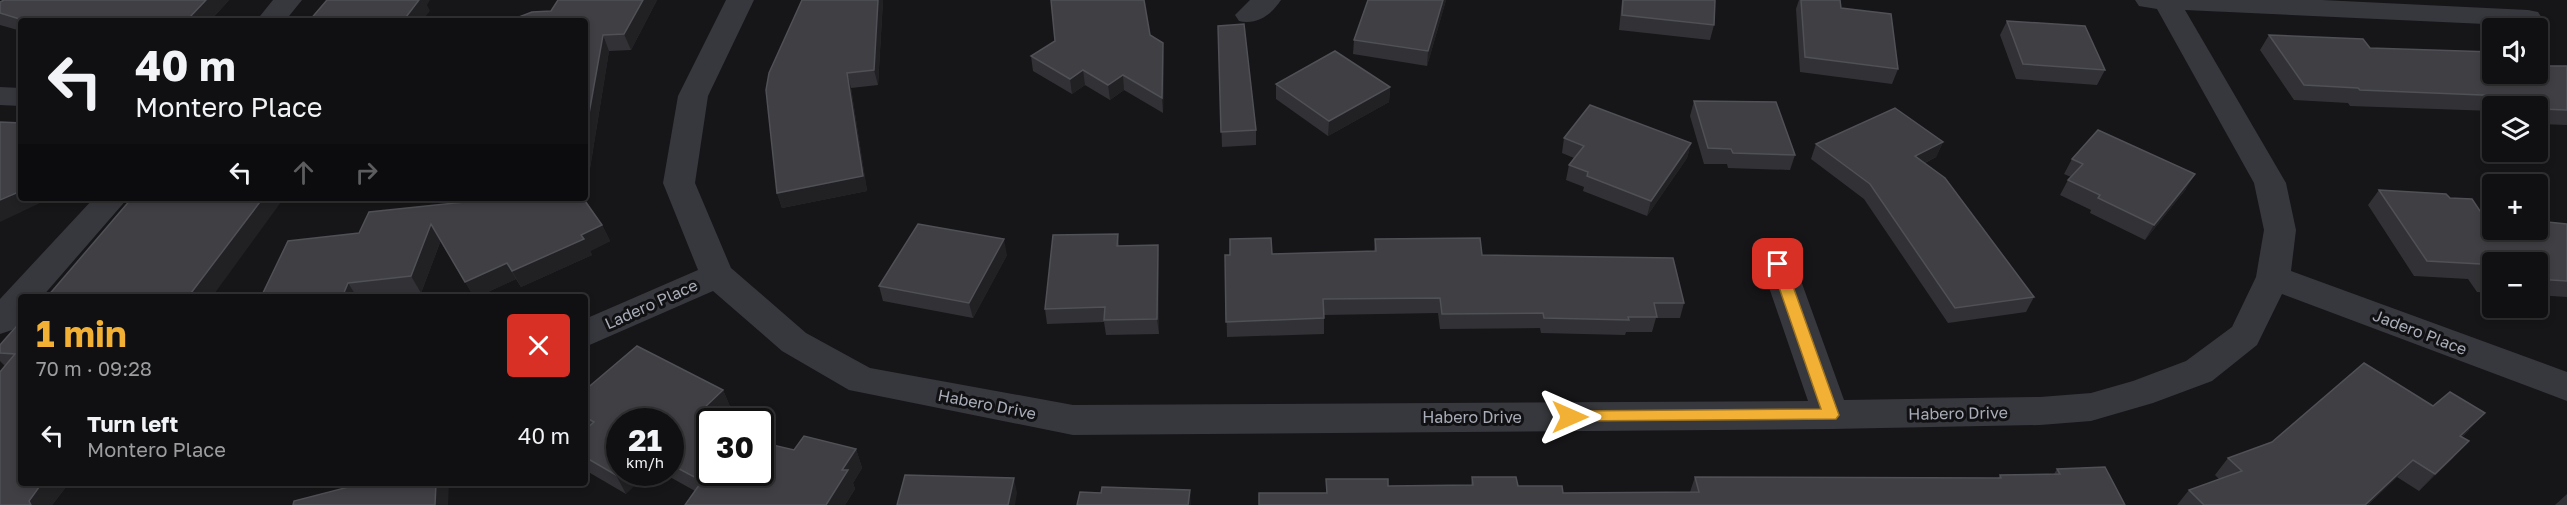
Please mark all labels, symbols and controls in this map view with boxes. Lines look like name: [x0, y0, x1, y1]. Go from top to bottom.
map controls: [2482, 18, 2548, 318]
button: sound: [2482, 18, 2548, 84]
text: 40 m: [135, 40, 236, 90]
icon: left: [36, 42, 114, 120]
text: Montero Place: [135, 91, 322, 123]
button: layers: [2482, 96, 2548, 162]
icon: left: [224, 156, 257, 189]
icon: ahead: [287, 156, 320, 189]
icon: right: [350, 156, 383, 189]
button: +: [2482, 174, 2548, 240]
pin: [1752, 238, 1803, 289]
icon: arrive: [1761, 247, 1794, 280]
button: −: [2482, 252, 2548, 318]
street label: Ladero Place: [601, 275, 701, 333]
street label: Jadero Place: [2370, 305, 2470, 359]
text: 1 min: [36, 312, 127, 355]
button: close: [507, 314, 570, 377]
text: 70 m · 09:28: [36, 356, 152, 380]
street label: Habero Drive: [936, 385, 1038, 423]
position arrow: [1538, 385, 1602, 449]
street label: Habero Drive: [1908, 402, 2008, 424]
street label: Habero Drive: [1422, 407, 1522, 427]
speed limit sign: 30: [696, 408, 774, 486]
text: Turn left: [87, 410, 178, 437]
icon: left: [36, 419, 69, 452]
text: 40 m: [518, 422, 570, 449]
text: 21: [628, 422, 662, 458]
text: Montero Place: [87, 437, 226, 461]
text: km/h: [626, 453, 664, 471]

